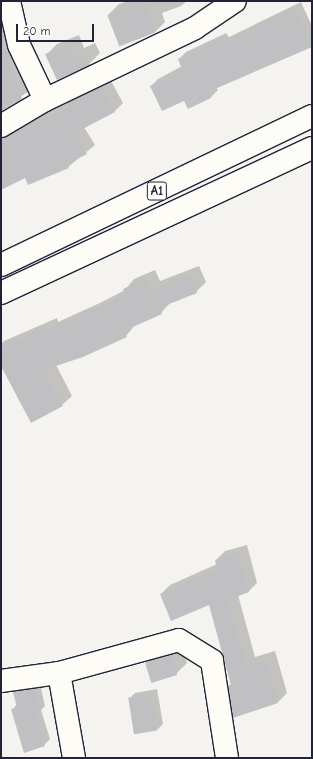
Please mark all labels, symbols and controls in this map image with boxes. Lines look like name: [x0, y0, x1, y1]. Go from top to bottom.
scale bar: [18, 16, 96, 42]
text: 20 m: [23, 24, 51, 38]
road number: A1: [146, 180, 168, 202]

